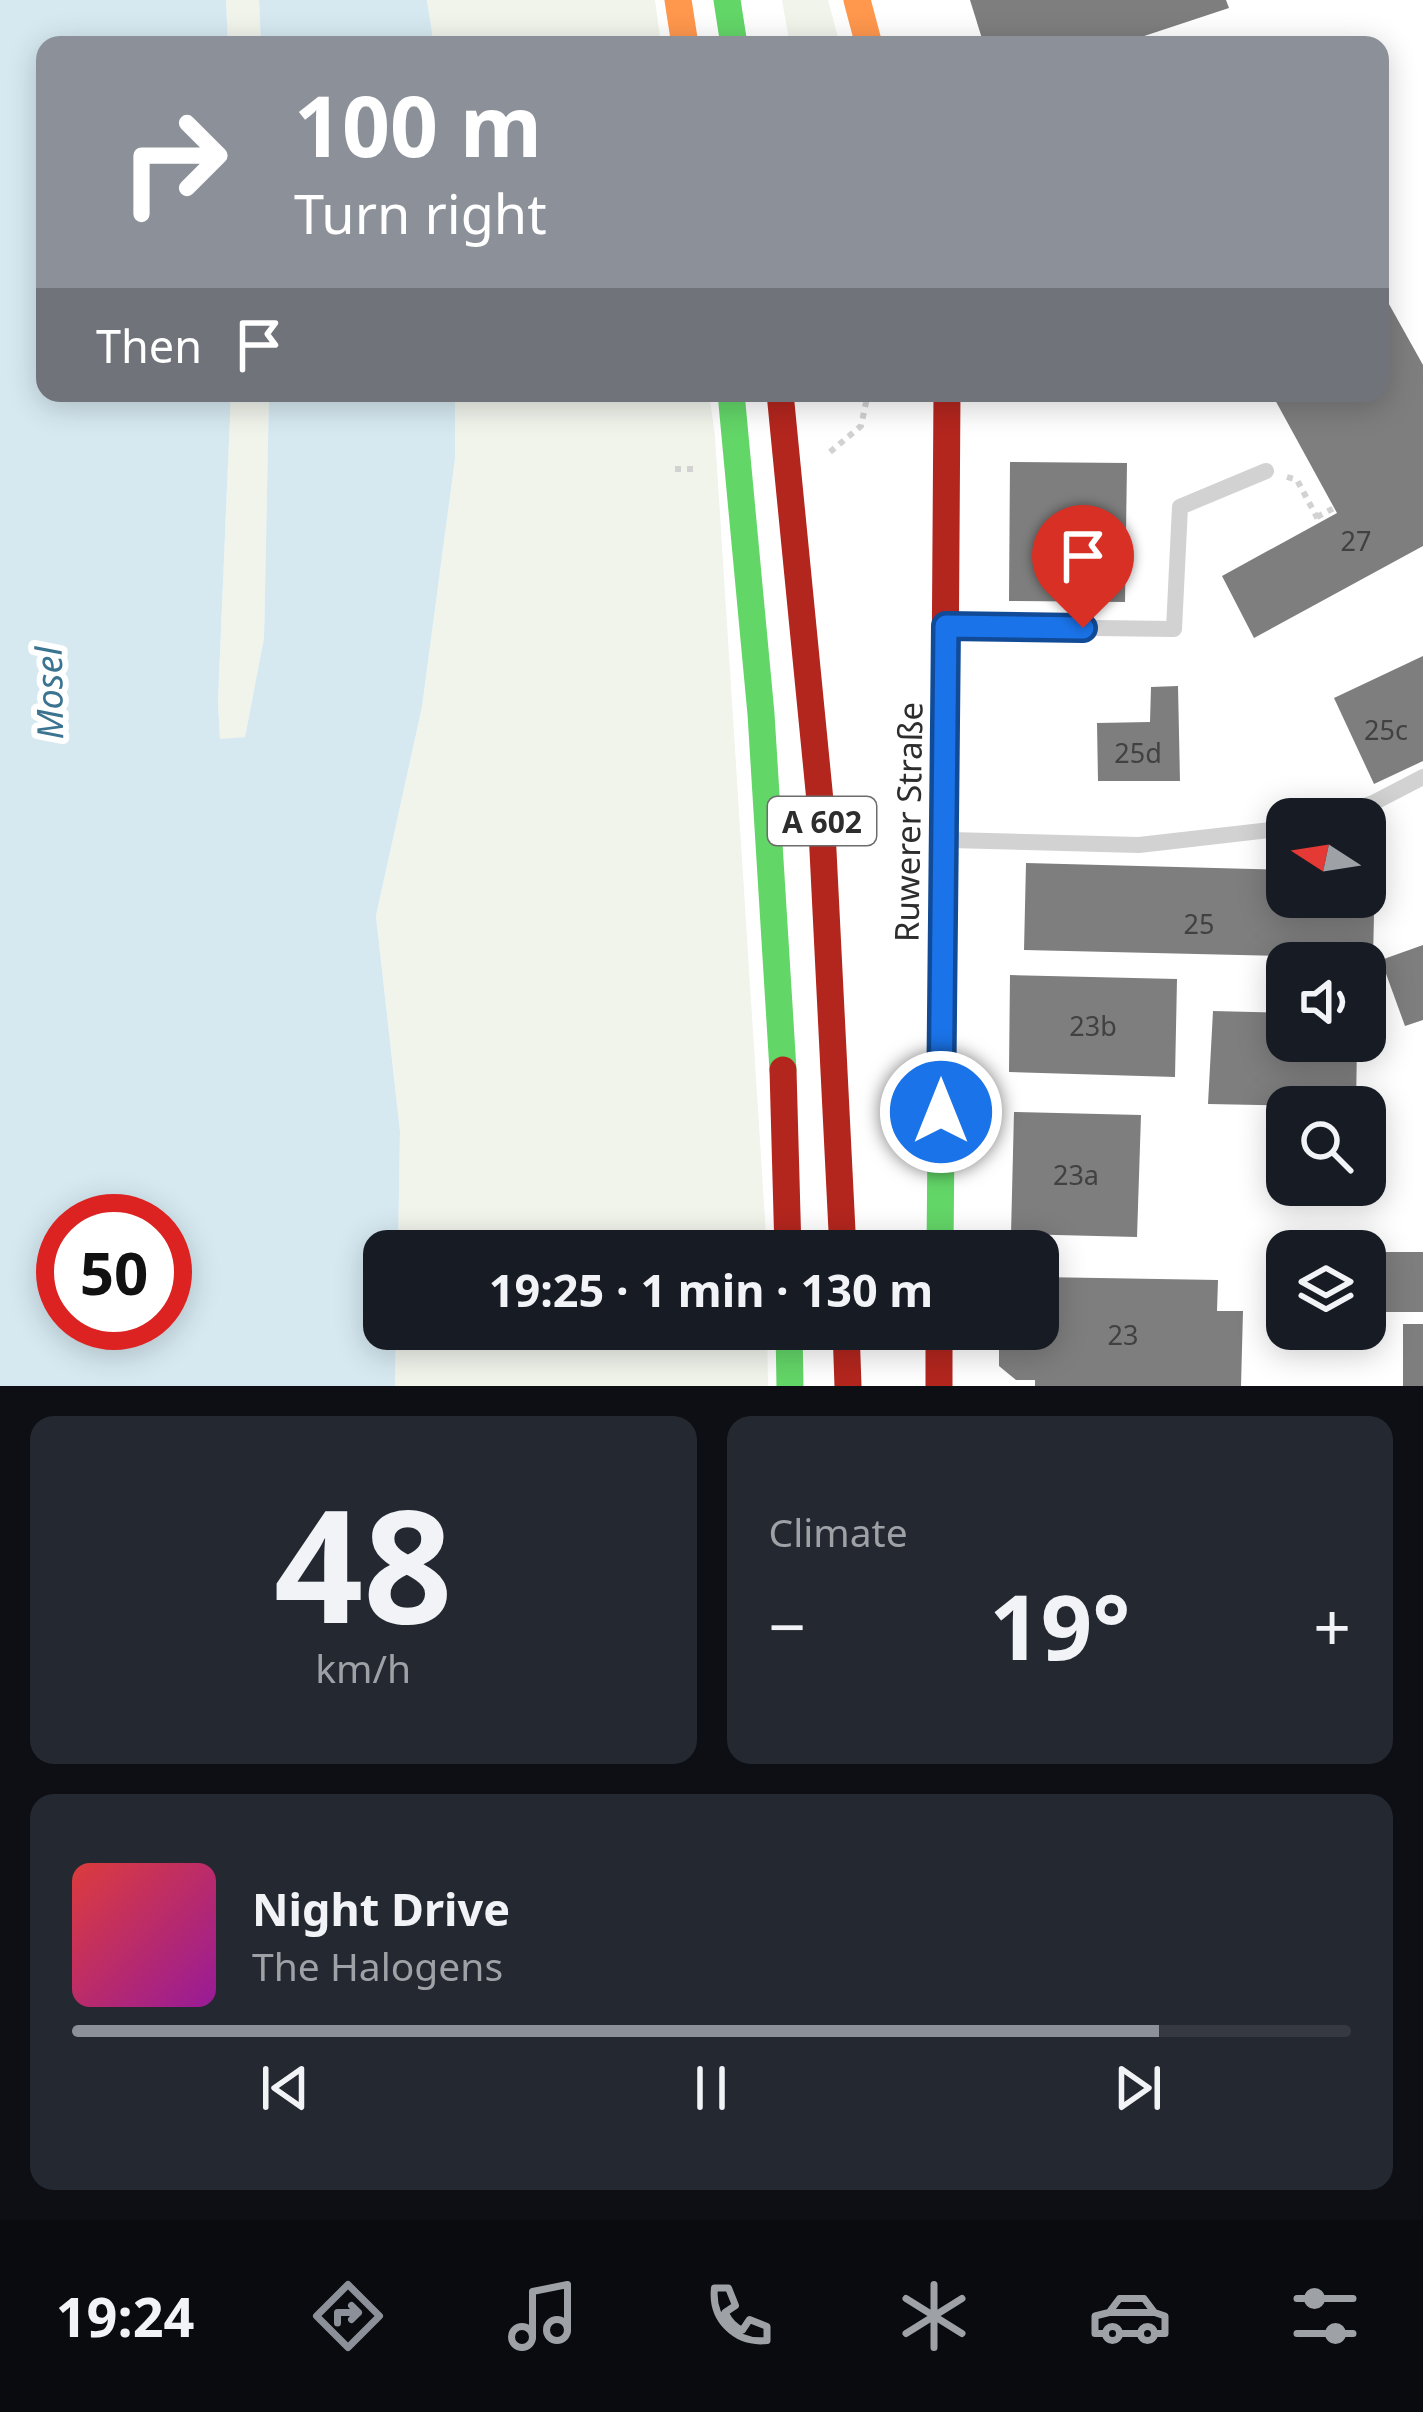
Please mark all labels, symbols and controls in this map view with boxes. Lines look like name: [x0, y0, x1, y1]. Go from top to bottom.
text: 100 m: [294, 67, 542, 182]
icon: right: [96, 84, 252, 240]
text: Turn right: [294, 176, 547, 250]
icon: arrive: [226, 312, 292, 378]
text: Then: [96, 315, 202, 376]
pin: [1032, 505, 1134, 628]
house number: 27: [1341, 522, 1371, 559]
icon: arrive: [1050, 523, 1116, 589]
water label: Mosel: [24, 645, 74, 740]
street label: Ruwerer Straße: [883, 702, 933, 942]
house number: 25c: [1364, 711, 1408, 748]
house number: 25d: [1114, 734, 1162, 771]
road number: A 602: [768, 797, 876, 845]
north arrow: [1266, 798, 1386, 918]
map controls: [1266, 798, 1386, 1350]
house number: 25: [1184, 905, 1214, 942]
button: sound: [1266, 942, 1386, 1062]
house number: 23b: [1069, 1007, 1117, 1044]
position arrow: [878, 1049, 1004, 1175]
button: search: [1266, 1086, 1386, 1206]
house number: 23a: [1053, 1156, 1099, 1193]
speed limit sign: 50: [36, 1194, 192, 1350]
button: layers: [1266, 1230, 1386, 1350]
text: 19:25 · 1 min · 130 m: [489, 1259, 933, 1320]
house number: 23: [1108, 1316, 1138, 1353]
text: 48: [274, 1456, 452, 1669]
text: Climate: [769, 1505, 908, 1558]
text: 19°: [989, 1564, 1130, 1686]
text: −: [769, 1580, 806, 1670]
text: +: [1313, 1580, 1351, 1670]
text: km/h: [315, 1641, 411, 1694]
text: Night Drive: [252, 1878, 510, 1939]
text: The Halogens: [252, 1939, 503, 1992]
icon: previous: [252, 2055, 318, 2121]
icon: pause: [678, 2055, 744, 2121]
icon: next: [1105, 2055, 1171, 2121]
icon: directions: [306, 2274, 390, 2358]
icon: music: [501, 2274, 585, 2358]
icon: phone: [697, 2274, 781, 2358]
icon: climate: [892, 2274, 976, 2358]
icon: car: [1088, 2274, 1172, 2358]
icon: filters: [1283, 2274, 1367, 2358]
text: 19:24: [56, 2279, 194, 2353]

